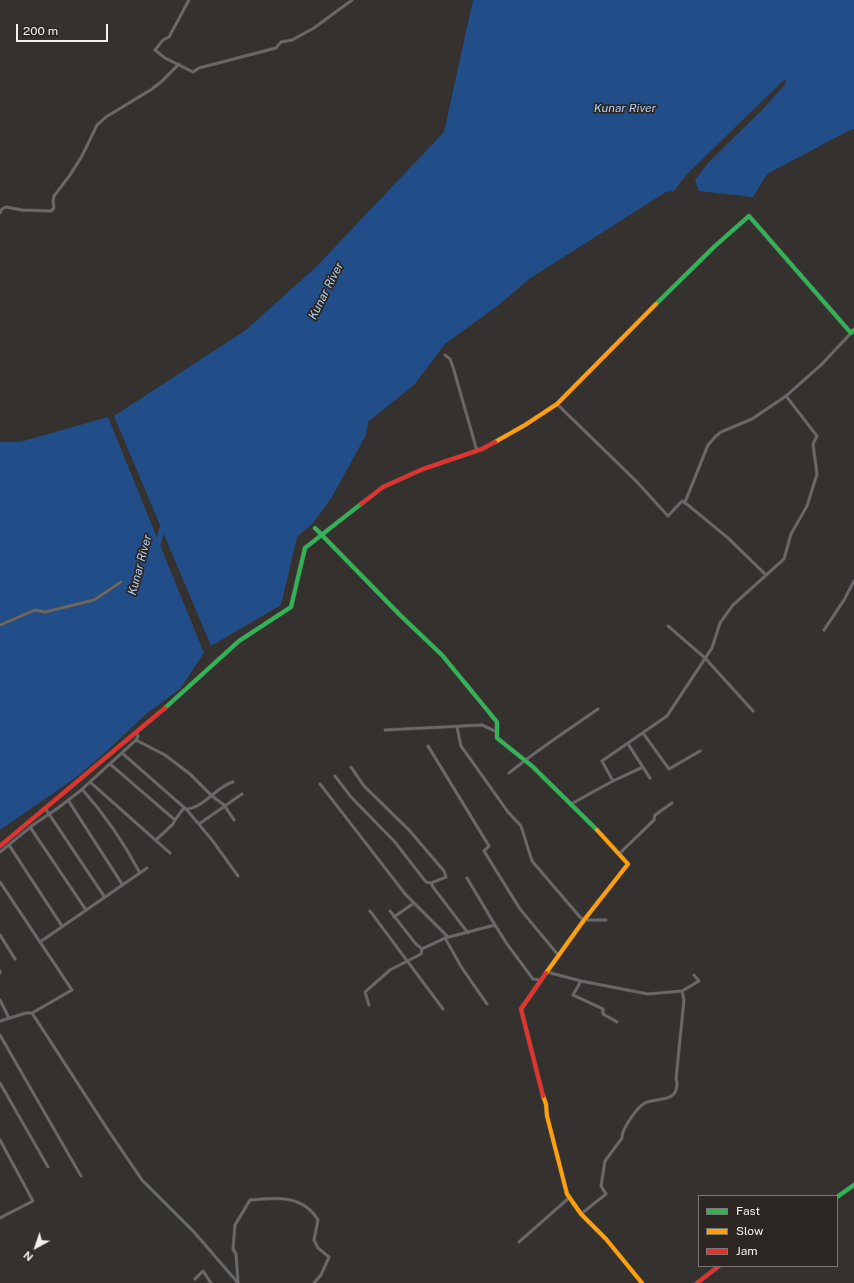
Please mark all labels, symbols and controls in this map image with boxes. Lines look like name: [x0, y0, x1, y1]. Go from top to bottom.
scale bar: [18, 16, 110, 42]
text: 200 m: [23, 24, 58, 38]
water label: Kunar River: [594, 101, 656, 115]
water label: Kunar River: [305, 260, 347, 322]
water label: Kunar River: [125, 533, 155, 597]
legend: [698, 1195, 838, 1267]
text: Fast: [736, 1204, 760, 1218]
text: Slow: [736, 1224, 763, 1238]
north arrow: [16, 1227, 56, 1267]
text: Jam: [736, 1244, 758, 1258]
text: N: [21, 1249, 35, 1264]

